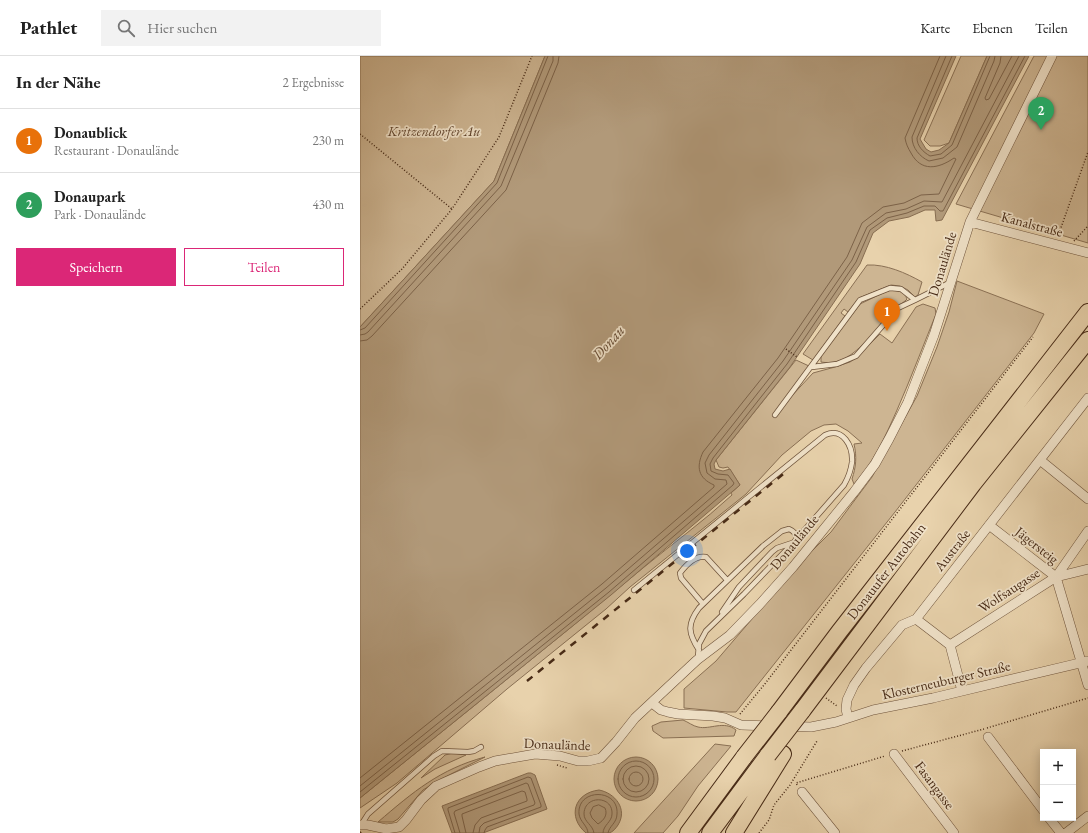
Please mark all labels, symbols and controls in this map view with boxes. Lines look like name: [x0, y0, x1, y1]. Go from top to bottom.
search box: [101, 10, 381, 46]
text: Pathlet: [20, 15, 77, 40]
icon: search: [115, 17, 137, 39]
text: Hier suchen: [147, 18, 217, 37]
text: Karte: [921, 19, 950, 37]
text: Ebenen: [972, 19, 1013, 37]
text: Teilen: [1035, 19, 1068, 37]
text: In der Nähe: [16, 71, 101, 93]
text: 2 Ergebnisse: [283, 74, 344, 91]
pin: 2: [1028, 97, 1054, 130]
park label: Kritzendorfer Au: [387, 122, 480, 140]
text: Donaublick: [54, 123, 127, 142]
text: 1: [26, 132, 32, 149]
text: 230 m: [313, 132, 344, 149]
text: Restaurant · Donaulände: [54, 142, 179, 159]
text: Donaupark: [54, 187, 126, 206]
text: 2: [26, 196, 32, 213]
text: 430 m: [313, 196, 344, 213]
text: Park · Donaulände: [54, 206, 146, 223]
street label: Kanalstraße: [999, 207, 1065, 241]
street label: Donaulände: [924, 229, 961, 299]
button: Speichern: [16, 248, 176, 286]
button: Teilen: [184, 248, 344, 286]
pin: 1: [874, 298, 900, 331]
water label: Donau: [587, 321, 628, 364]
street label: Donaulände: [766, 510, 823, 573]
street label: Donauufer Autobahn: [843, 519, 930, 623]
street label: Jägersteig: [1011, 522, 1063, 568]
street label: Austraße: [929, 525, 974, 576]
your location: [677, 541, 697, 561]
street label: Wolfsaugasse: [975, 563, 1044, 617]
street label: Klosterneuburger Straße: [880, 656, 1012, 704]
street label: Donaulände: [523, 734, 591, 754]
map controls: [1040, 749, 1076, 821]
button: +: [1040, 749, 1076, 785]
street label: Fasangasse: [911, 757, 959, 813]
button: −: [1040, 785, 1076, 821]

